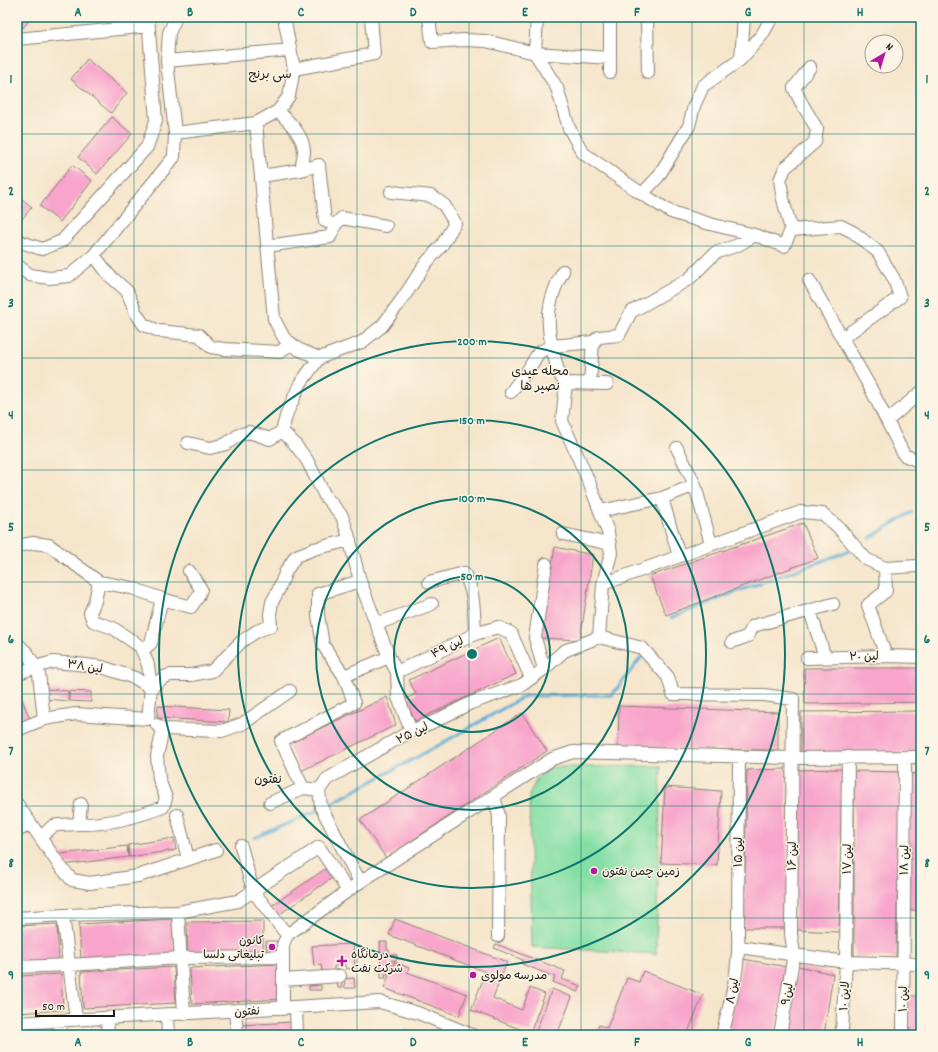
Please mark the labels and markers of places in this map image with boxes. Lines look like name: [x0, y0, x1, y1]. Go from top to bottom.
centre of rings: [465, 647, 479, 661]
place label: زمین چمن نفتون: [602, 864, 680, 881]
marker: زمین چمن نفتون: [589, 866, 599, 876]
place label: کانون تبلیغاتی دلسا: [203, 933, 265, 964]
marker: کانون تبلیغاتی دلسا: [267, 942, 277, 952]
place label: درمانگاه شرکت نفت: [351, 947, 403, 978]
marker: درمانگاه شرکت نفت: [336, 955, 348, 967]
place label: مدرسه مولوی: [481, 968, 547, 985]
marker: مدرسه مولوی: [468, 970, 478, 980]

